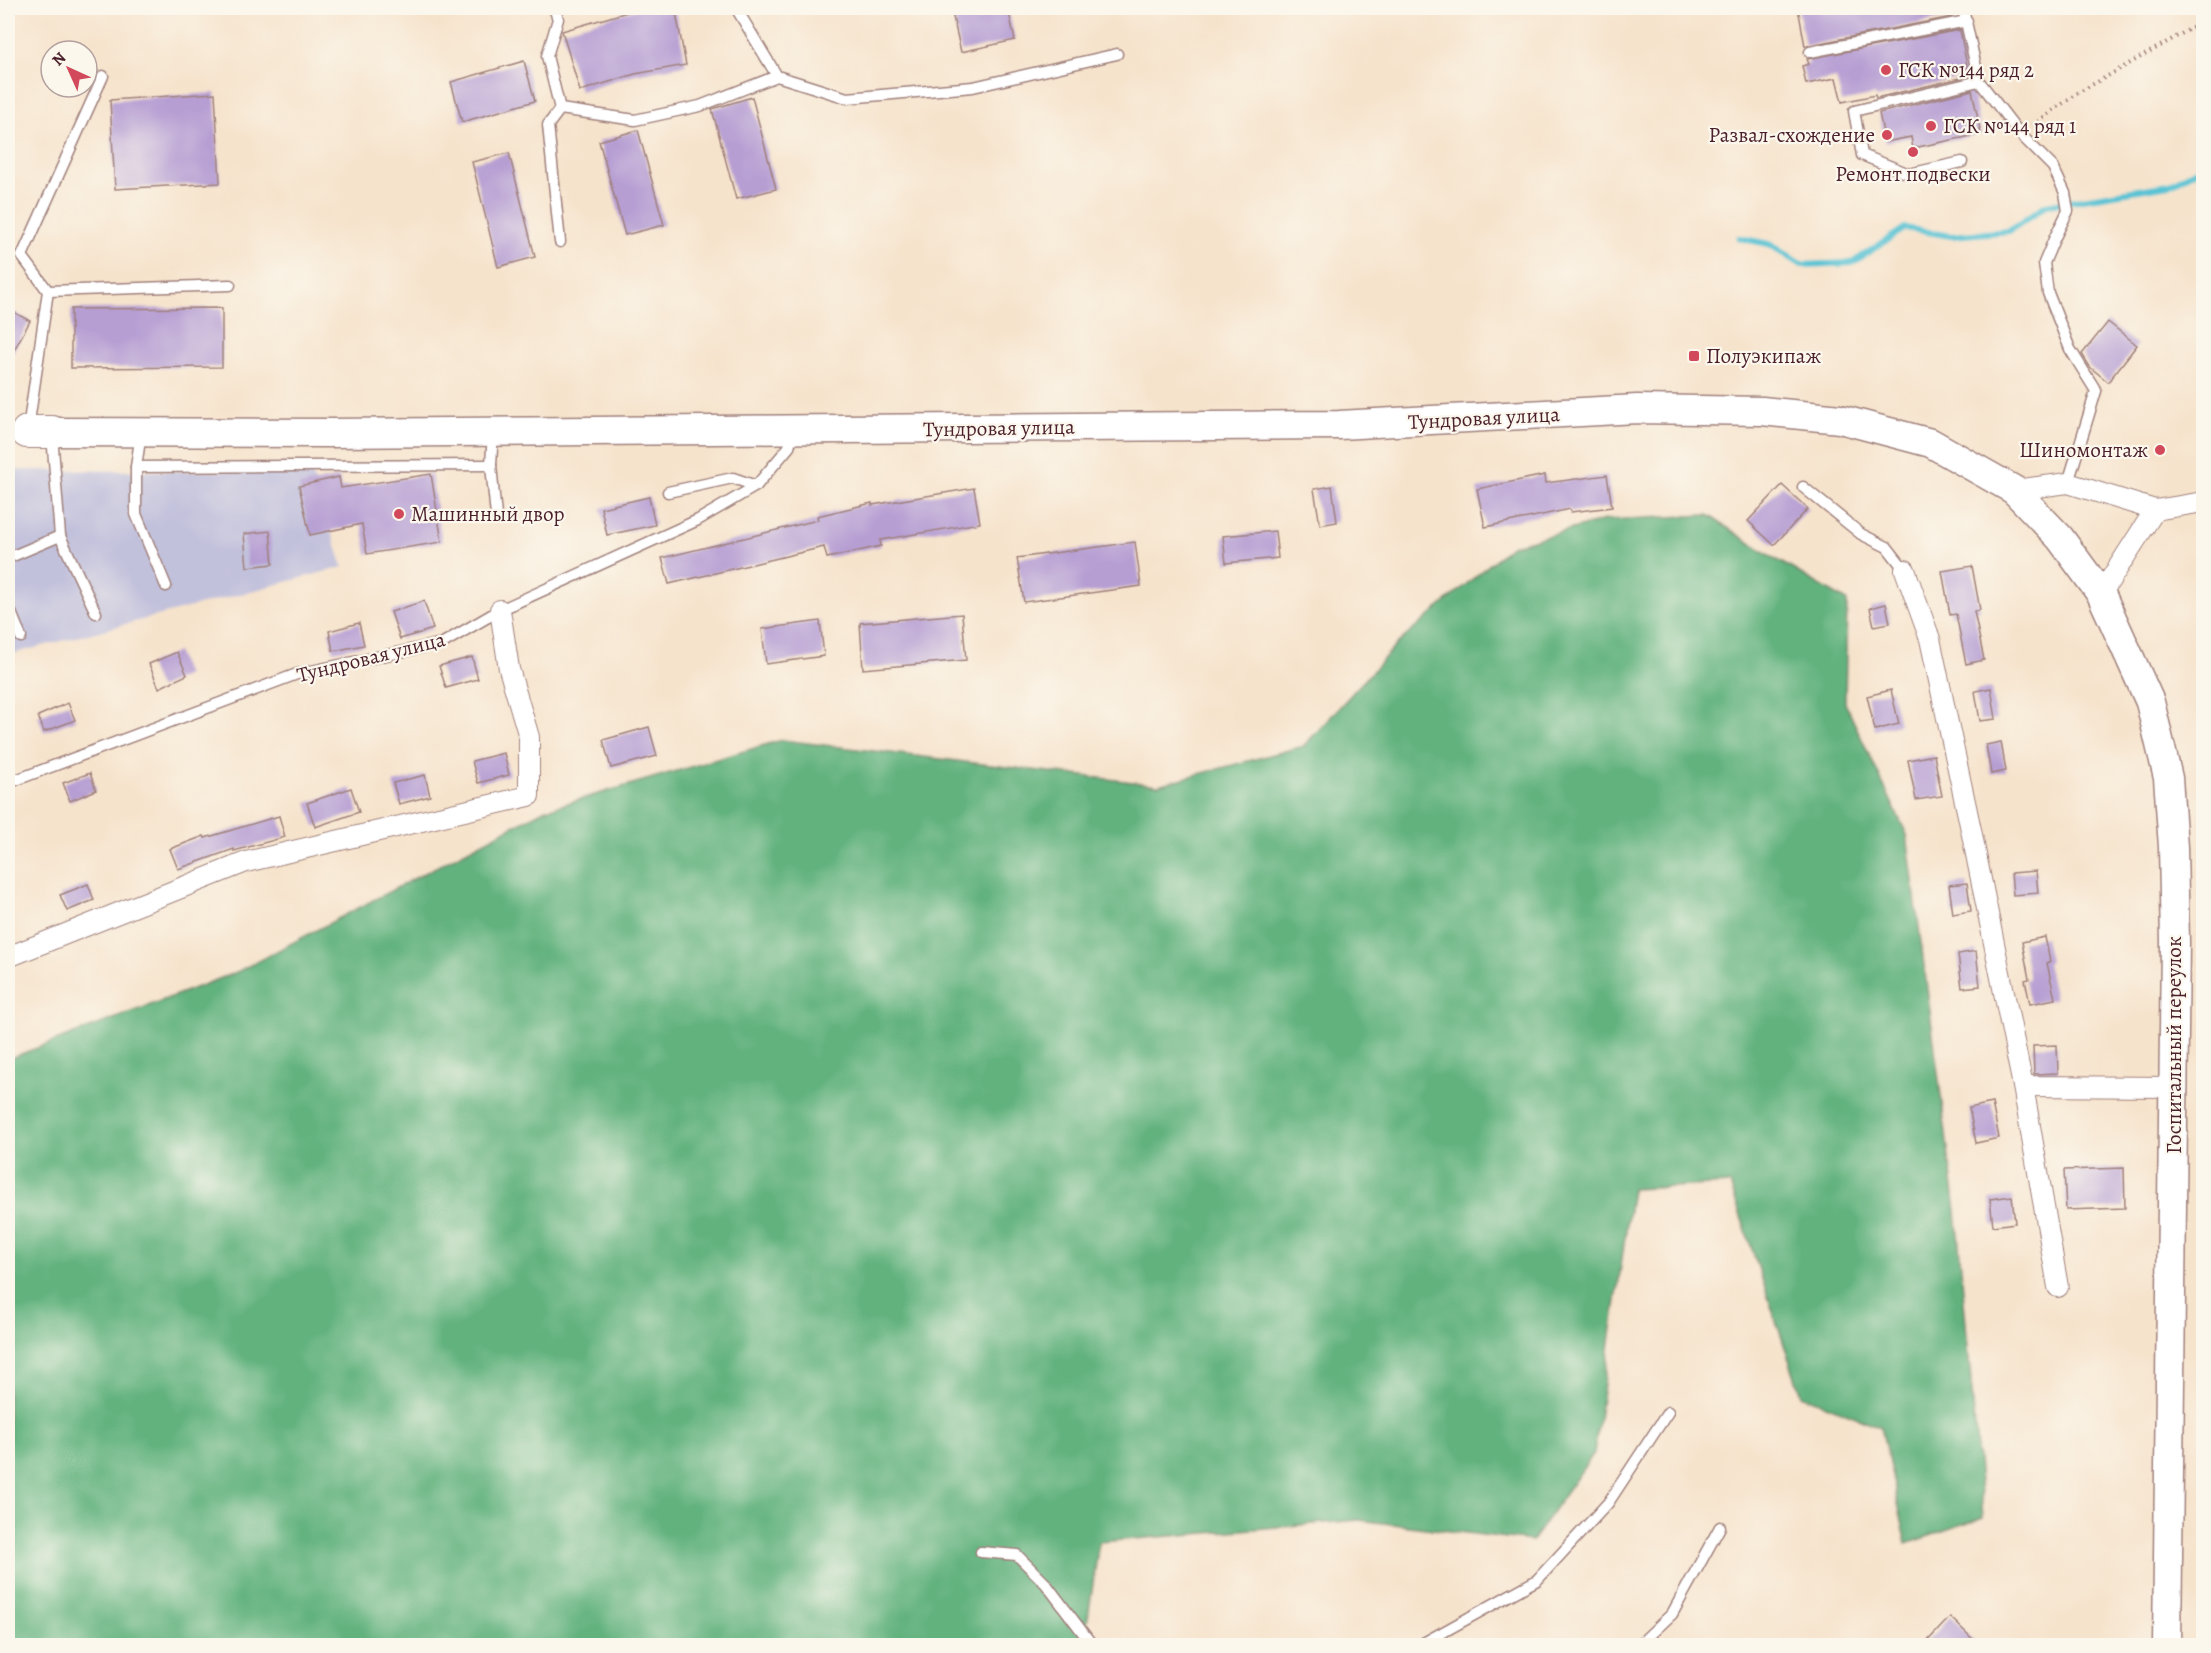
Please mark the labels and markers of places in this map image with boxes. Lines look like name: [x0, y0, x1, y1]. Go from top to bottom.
place label: ГСК №144 ряд 2: [1898, 56, 2034, 84]
marker: ГСК №144 ряд 2: [1879, 63, 1893, 77]
place label: ГСК №144 ряд 1: [1943, 112, 2076, 140]
marker: ГСК №144 ряд 1: [1924, 119, 1938, 133]
place label: Развал-схождение: [1709, 121, 1875, 149]
marker: Развал-схождение: [1880, 128, 1894, 142]
marker: Ремонт подвески: [1906, 145, 1920, 159]
place label: Ремонт подвески: [1835, 160, 1991, 188]
place label: Полуэкипаж: [1706, 342, 1821, 370]
marker: Полуэкипаж: [1687, 349, 1701, 363]
place label: Шиномонтаж: [2019, 436, 2148, 464]
marker: Шиномонтаж: [2153, 443, 2167, 457]
place label: Машинный двор: [411, 500, 565, 528]
marker: Машинный двор: [392, 507, 406, 521]

